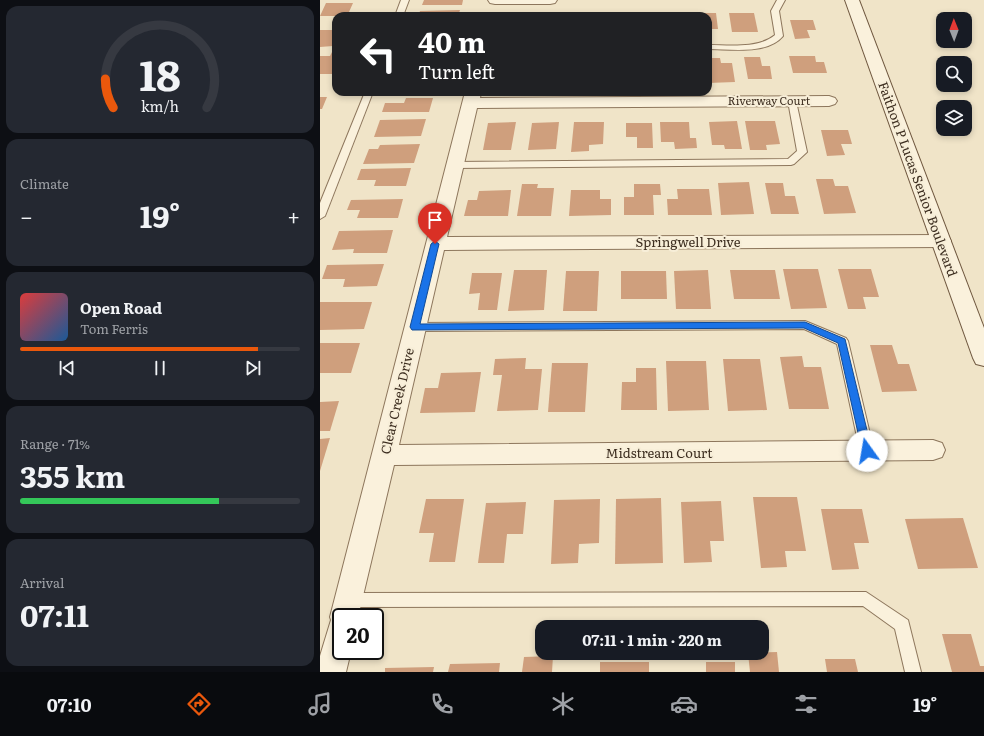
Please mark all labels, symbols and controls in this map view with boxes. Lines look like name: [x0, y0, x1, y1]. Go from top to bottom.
north arrow: [936, 12, 972, 48]
map controls: [936, 12, 972, 136]
text: 40 m: [418, 20, 486, 62]
icon: left: [352, 28, 404, 80]
text: 18: [139, 41, 181, 103]
button: search: [936, 56, 972, 92]
text: Turn left: [418, 58, 495, 85]
street label: Faithon P Lucas Senior Boulevard: [874, 79, 963, 279]
street label: Riverway Court: [728, 92, 811, 108]
text: km/h: [141, 94, 180, 115]
button: layers: [936, 100, 972, 136]
text: Climate: [20, 174, 69, 193]
text: 19°: [140, 193, 180, 237]
text: −: [20, 199, 33, 232]
text: +: [287, 199, 300, 232]
pin: [418, 203, 452, 244]
icon: arrive: [424, 209, 446, 231]
street label: Springwell Drive: [635, 232, 741, 251]
text: Open Road: [80, 296, 162, 319]
text: Tom Ferris: [80, 319, 148, 338]
street label: Clear Creek Drive: [375, 346, 418, 456]
icon: previous: [56, 357, 78, 379]
icon: pause: [149, 357, 171, 379]
icon: next: [242, 357, 264, 379]
position arrow: [846, 430, 888, 472]
text: Range · 71%: [20, 434, 90, 453]
street label: Midstream Court: [605, 443, 713, 462]
text: 355 km: [20, 453, 125, 497]
text: Arrival: [20, 573, 64, 592]
text: 07:11: [20, 592, 89, 636]
speed limit sign: 20: [332, 608, 384, 660]
text: 07:11 · 1 min · 220 m: [582, 628, 722, 651]
icon: directions: [185, 690, 213, 718]
icon: music: [306, 690, 334, 718]
icon: phone: [428, 690, 456, 718]
icon: climate: [549, 690, 577, 718]
icon: car: [670, 690, 698, 718]
icon: filters: [792, 690, 820, 718]
text: 07:10: [47, 691, 92, 718]
text: 19°: [913, 691, 937, 718]

